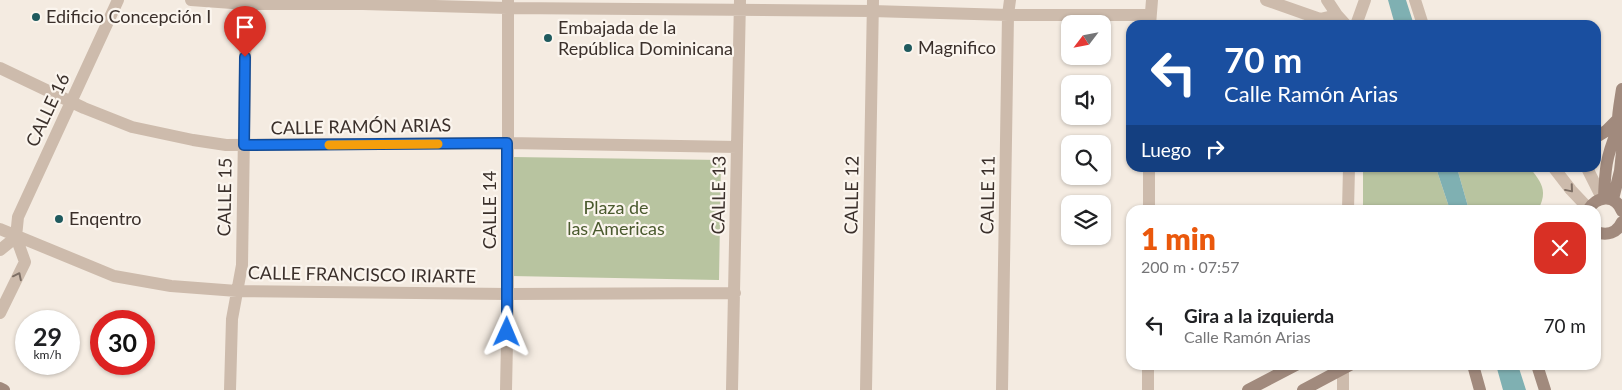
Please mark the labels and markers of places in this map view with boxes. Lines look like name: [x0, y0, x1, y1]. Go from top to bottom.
place label: Edificio Concepción I: [46, 5, 211, 27]
pin: [224, 6, 266, 57]
marker: Edificio Concepción I: [30, 11, 42, 23]
place label: Embajada de la República Dominicana: [558, 16, 733, 59]
marker: Embajada de la República Dominicana: [542, 32, 554, 44]
place label: Magnifico: [918, 36, 996, 58]
marker: Magnifico: [902, 42, 914, 54]
place label: Enqentro: [69, 207, 142, 229]
marker: Enqentro: [53, 213, 65, 225]

